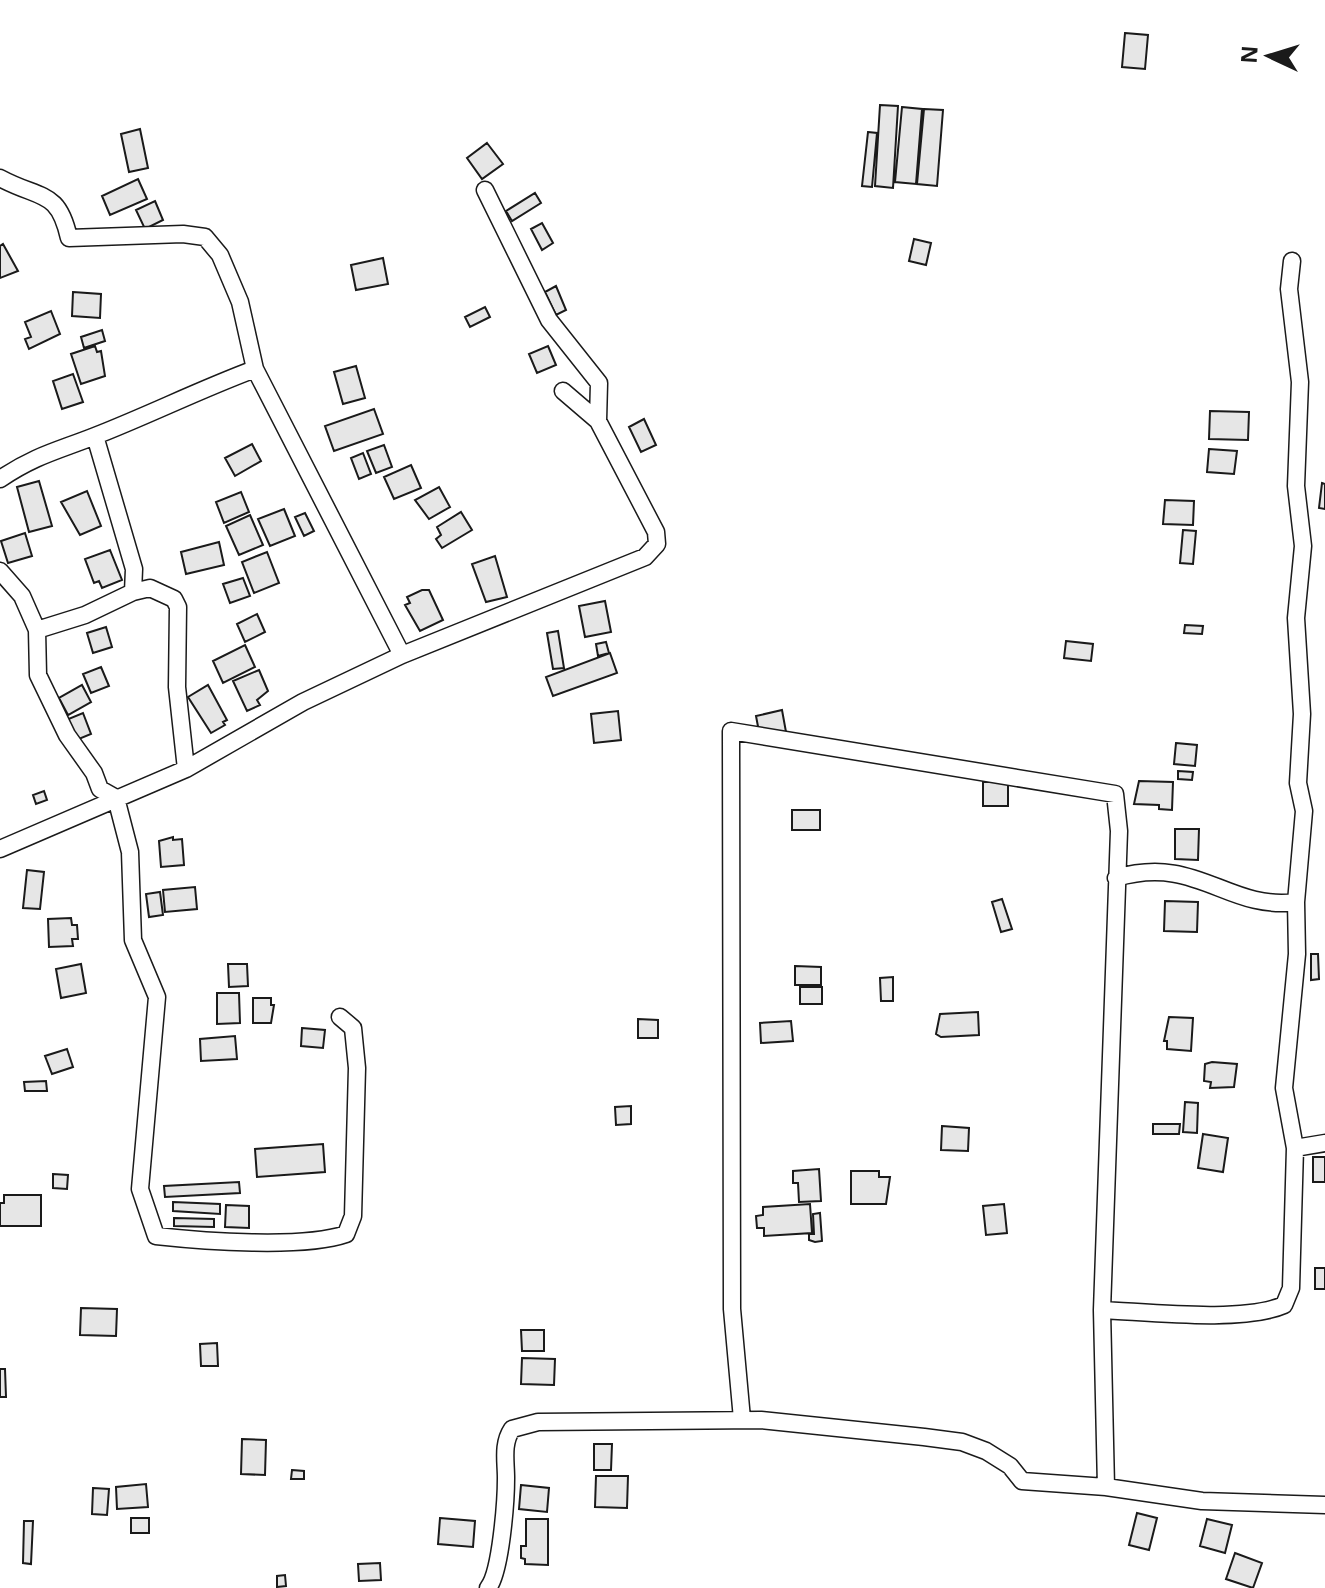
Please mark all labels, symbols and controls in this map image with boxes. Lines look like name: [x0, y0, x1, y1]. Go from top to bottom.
north arrow: [1229, 16, 1309, 96]
text: N: [1232, 45, 1264, 65]

